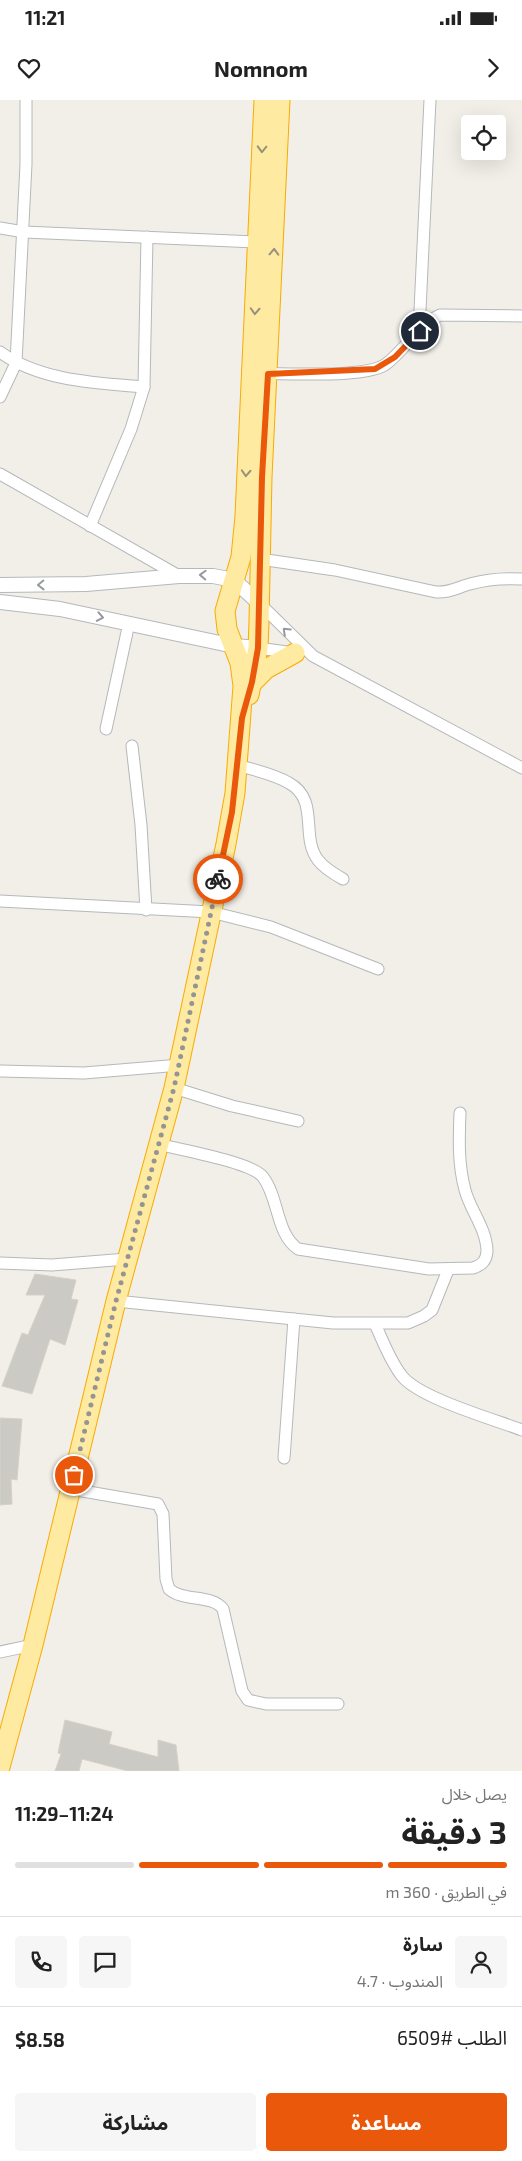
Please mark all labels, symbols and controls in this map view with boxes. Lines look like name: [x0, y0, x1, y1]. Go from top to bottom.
text: 11:21: [25, 6, 66, 29]
icon: heart: [15, 54, 43, 82]
icon: forward: [479, 54, 507, 82]
text: Nomnom: [214, 55, 308, 81]
map controls: [461, 115, 506, 160]
button: locate: [461, 115, 506, 160]
one-way arrow: [257, 145, 267, 153]
one-way arrow: [268, 247, 279, 255]
one-way arrow: [249, 307, 260, 315]
pin: [399, 310, 441, 352]
icon: home: [406, 317, 434, 345]
one-way arrow: [241, 470, 252, 478]
one-way arrow: [199, 570, 207, 581]
one-way arrow: [37, 580, 44, 590]
one-way arrow: [96, 611, 105, 622]
one-way arrow: [282, 627, 291, 636]
courier: [193, 854, 243, 904]
icon: bike: [204, 865, 232, 893]
pin: [53, 1454, 95, 1496]
icon: bag: [60, 1461, 88, 1489]
text: يصل خلال: [442, 1784, 507, 1803]
text: 11:24–11:29: [15, 1802, 114, 1825]
text: 3 دقيقة: [401, 1812, 507, 1850]
text: في الطريق · 360 m: [385, 1882, 507, 1901]
text: سارة: [403, 1932, 443, 1955]
button: phone: [15, 1936, 67, 1988]
button: chat: [79, 1936, 131, 1988]
button: person: [455, 1936, 507, 1988]
text: المندوب · 4.7: [357, 1971, 443, 1990]
text: الطلب #6509: [397, 2026, 507, 2049]
text: $8.58: [15, 2028, 65, 2051]
button: مشاركة: [15, 2093, 256, 2151]
button: مساعدة: [266, 2093, 507, 2151]

